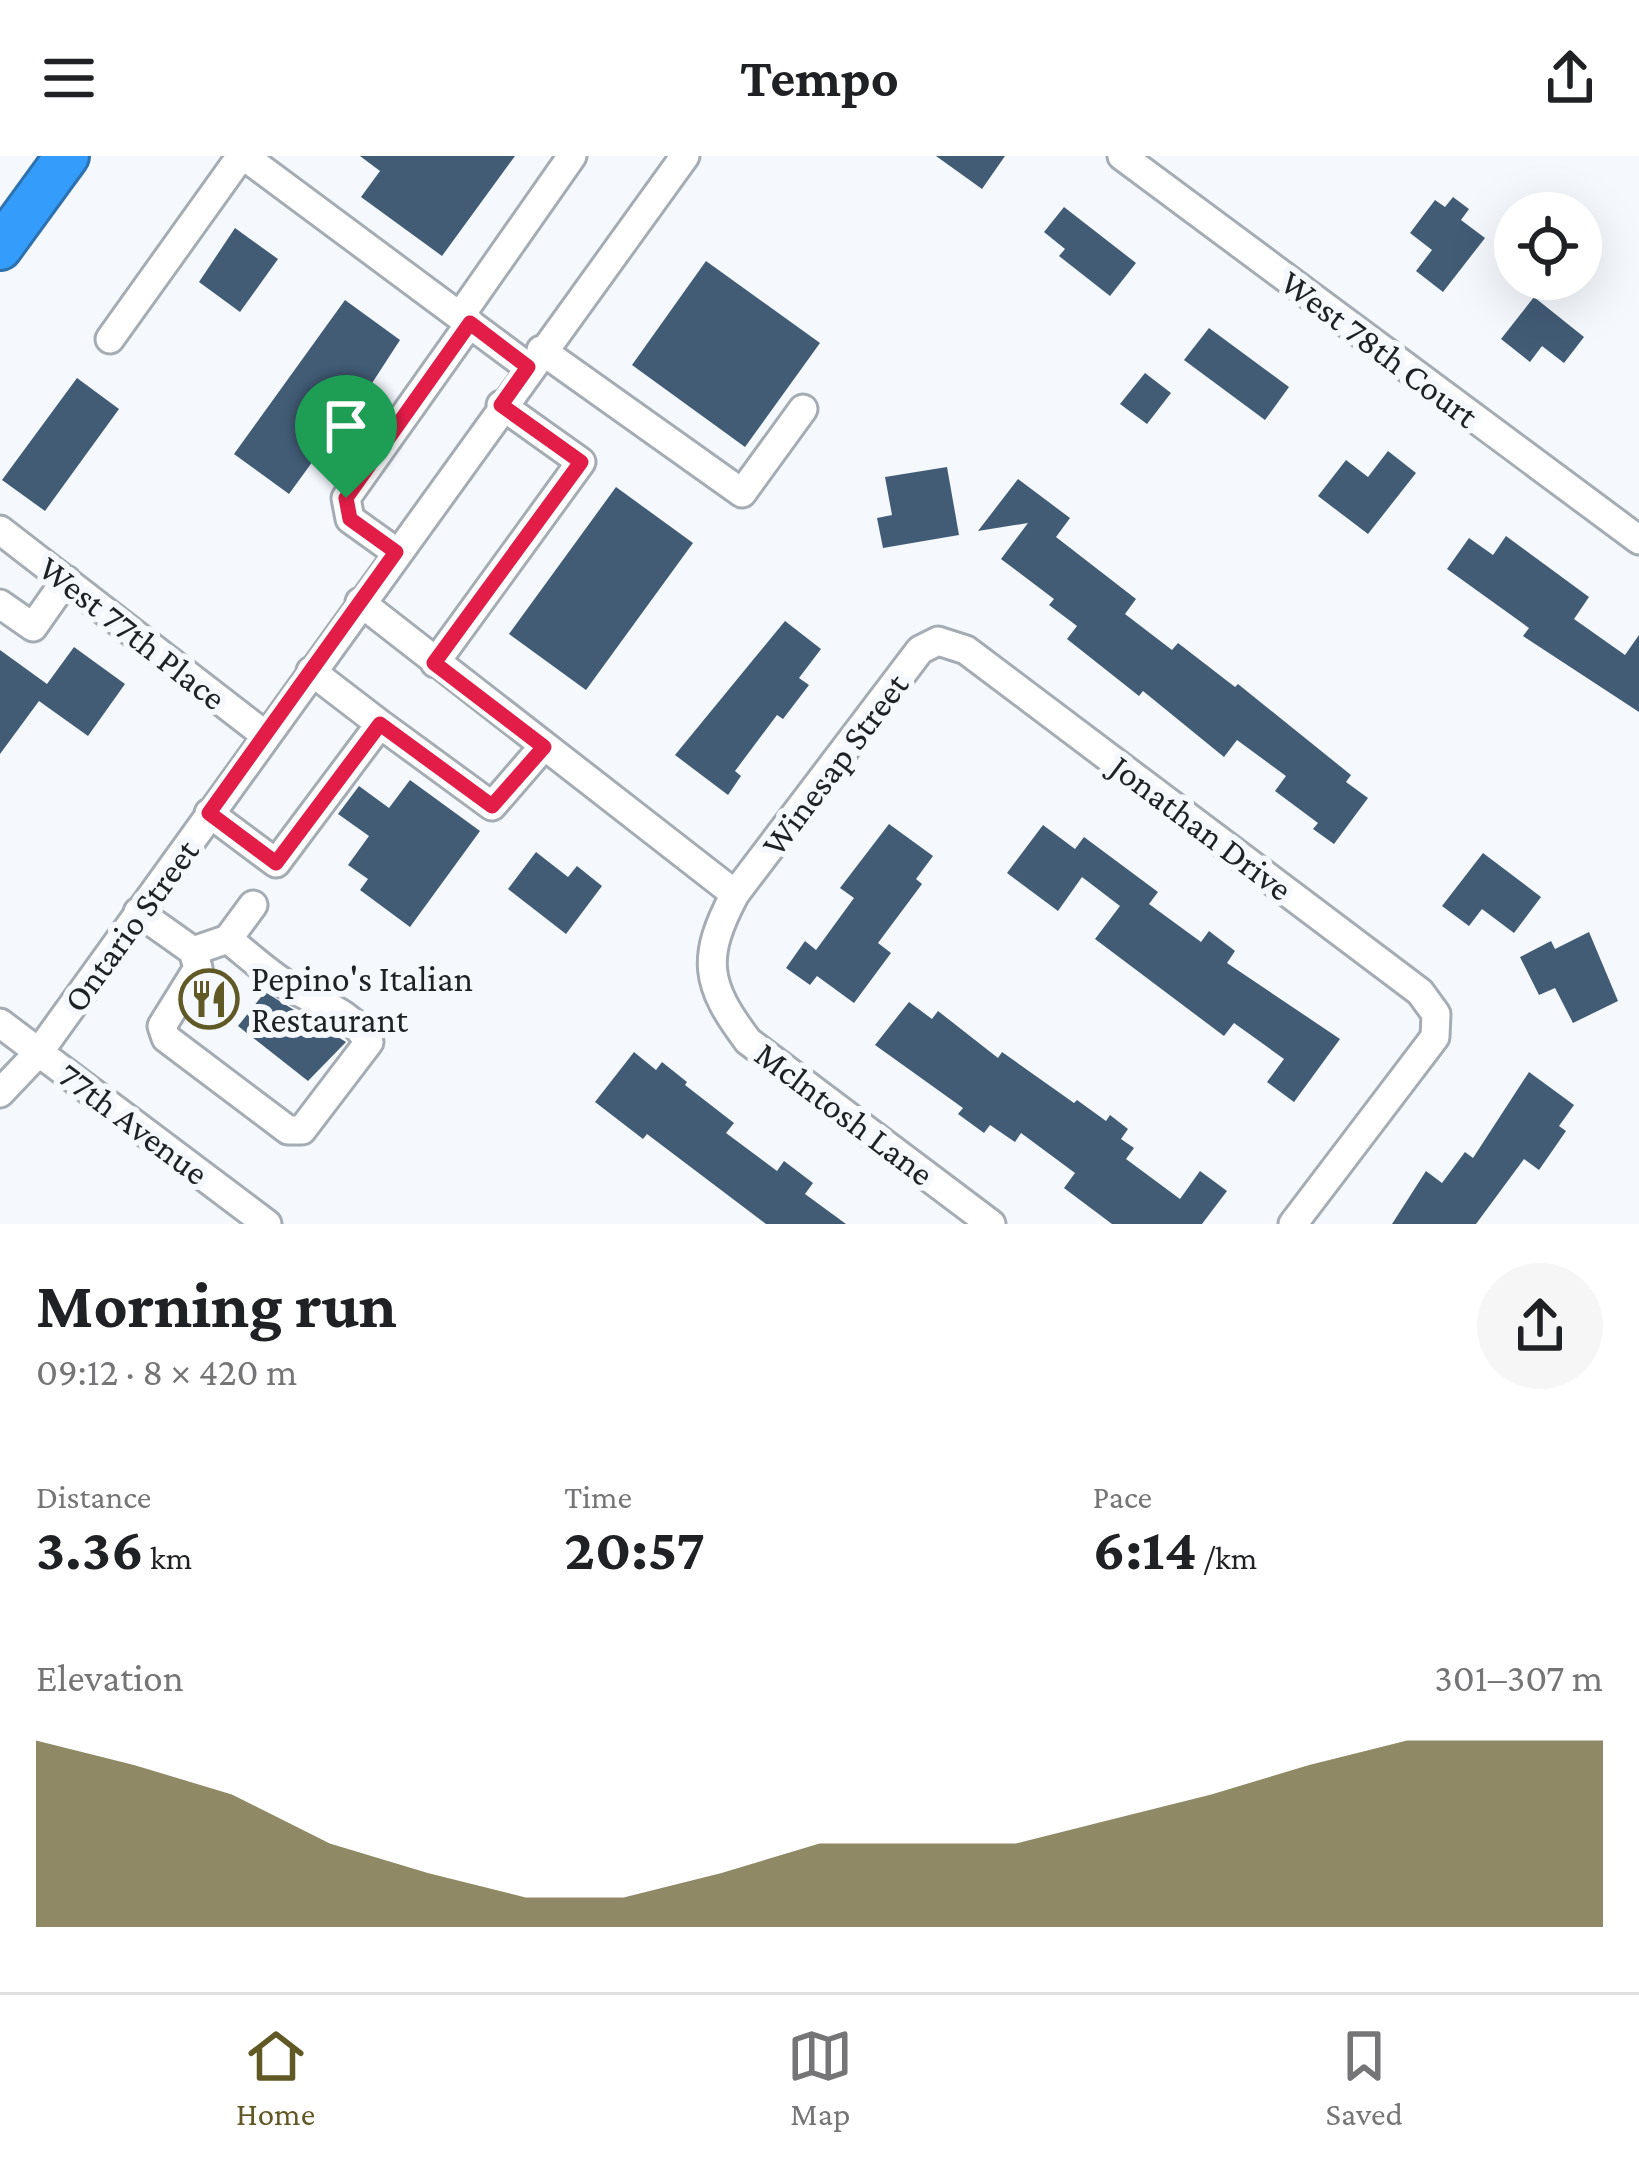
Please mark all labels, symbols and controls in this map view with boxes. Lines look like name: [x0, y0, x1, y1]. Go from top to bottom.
icon: menu: [36, 45, 102, 111]
icon: share: [1537, 45, 1603, 111]
text: Tempo: [740, 48, 899, 108]
map controls: [1494, 192, 1602, 300]
button: locate: [1494, 192, 1602, 300]
street label: West 78th Court: [1273, 262, 1487, 437]
pin: [295, 375, 397, 498]
icon: arrive: [313, 393, 379, 459]
street label: West 77th Place: [31, 547, 234, 718]
street label: Winesap Street: [753, 665, 917, 864]
street label: Jonathan Drive: [1100, 745, 1300, 909]
street label: Ontario Street: [55, 831, 207, 1019]
place label: Pepino's Italian Restaurant: [251, 959, 473, 1040]
restaurant icon: Pepino's Italian Restaurant: [178, 968, 240, 1030]
street label: Mclntosh Lane: [747, 1034, 941, 1194]
street label: 77th Avenue: [51, 1055, 216, 1193]
button: share: [1477, 1263, 1603, 1389]
text: Morning run: [36, 1268, 397, 1341]
text: 09:12 · 8 × 420 m: [36, 1350, 297, 1393]
text: Distance: [36, 1478, 151, 1515]
text: Time: [564, 1478, 632, 1515]
text: Pace: [1093, 1478, 1152, 1515]
text: 3.36: [36, 1515, 144, 1582]
text: 20:57: [564, 1515, 705, 1582]
text: 6:14: [1093, 1515, 1197, 1582]
text: km: [144, 1539, 192, 1576]
text: /km: [1197, 1539, 1257, 1576]
text: Elevation: [36, 1656, 184, 1699]
text: 301–307 m: [1434, 1656, 1603, 1699]
tab: Home: [236, 2023, 315, 2132]
tab: Map: [787, 2023, 853, 2132]
tab: Saved: [1326, 2023, 1403, 2132]

